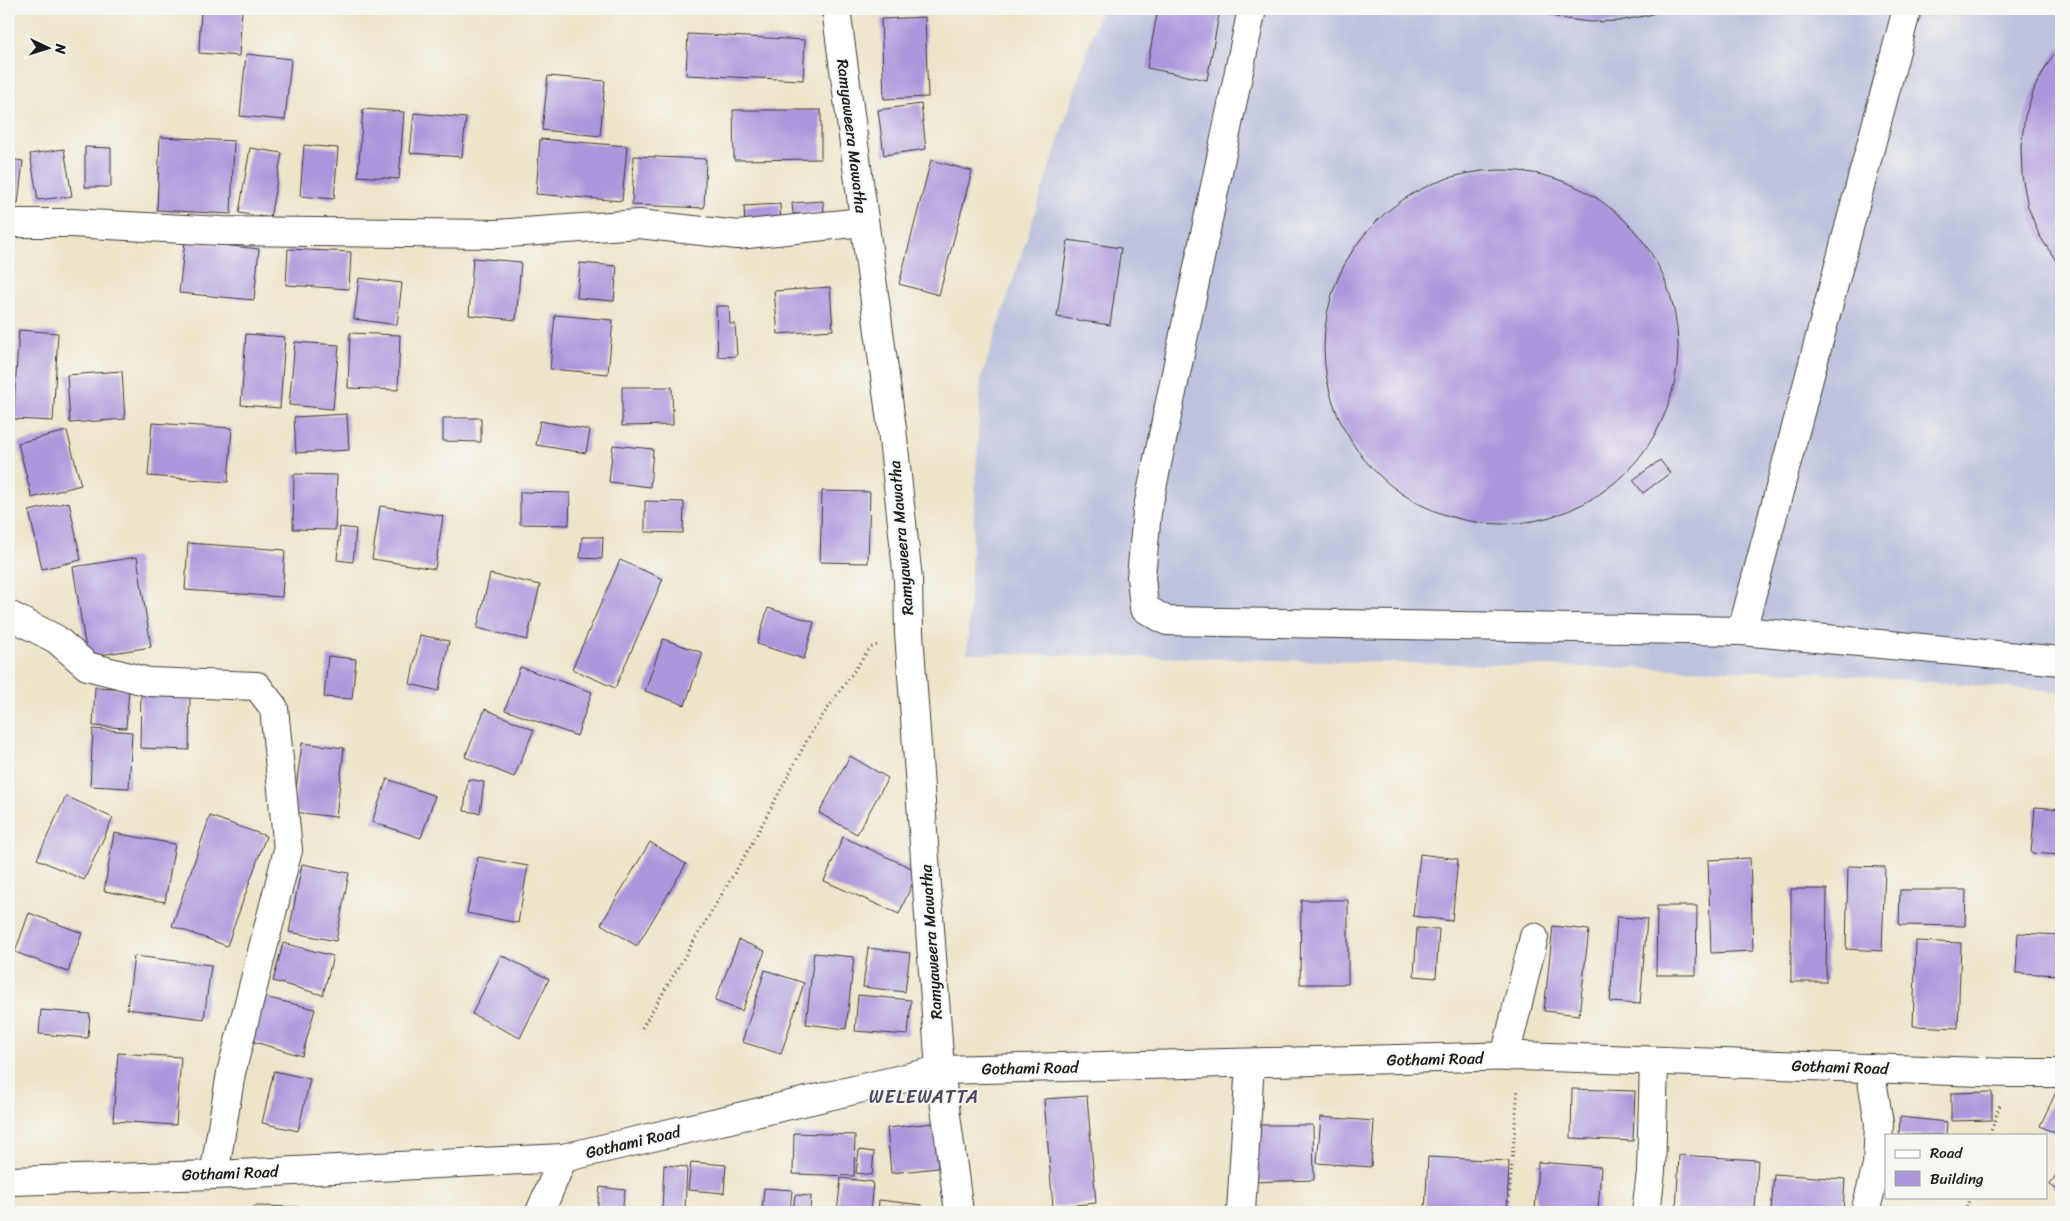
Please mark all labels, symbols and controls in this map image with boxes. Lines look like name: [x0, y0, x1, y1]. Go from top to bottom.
north arrow: [22, 22, 72, 72]
text: N: [48, 42, 73, 55]
street label: Ramyaweera Mawatha: [828, 57, 876, 216]
street label: Ramyaweera Mawatha: [880, 458, 922, 617]
street label: Ramyaweera Mawatha: [911, 863, 951, 1020]
street label: Gothami Road: [1386, 1044, 1485, 1074]
street label: Gothami Road: [1791, 1051, 1890, 1083]
street label: Gothami Road: [981, 1053, 1080, 1083]
district label: WELEWATTA: [869, 1080, 979, 1113]
street label: Gothami Road: [583, 1117, 685, 1167]
legend: [1885, 1134, 2048, 1198]
text: Road: [1930, 1140, 1963, 1166]
street label: Gothami Road: [181, 1157, 280, 1189]
text: Building: [1930, 1166, 1984, 1192]

